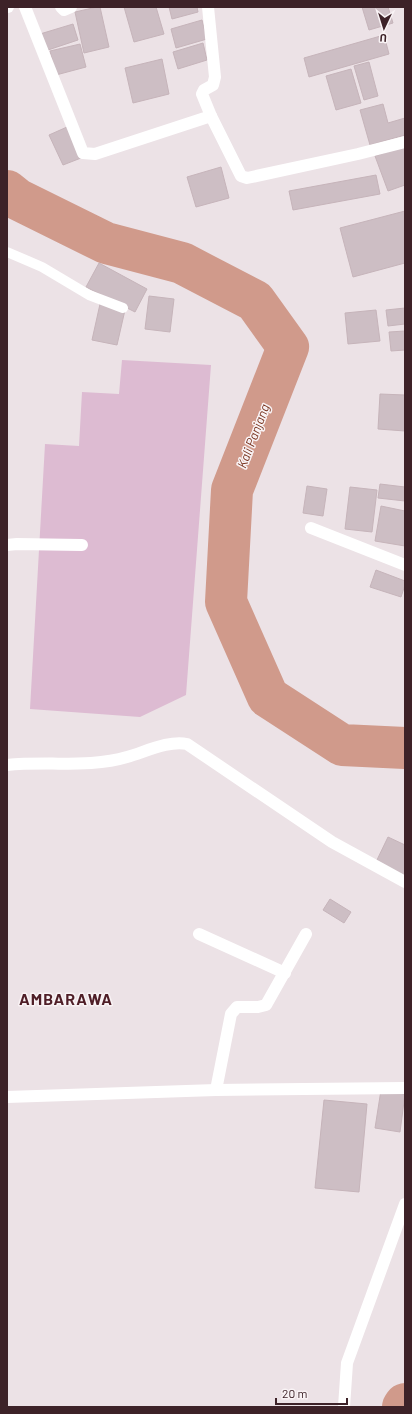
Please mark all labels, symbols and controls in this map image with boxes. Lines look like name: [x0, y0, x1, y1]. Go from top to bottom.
north arrow: [364, 8, 404, 48]
text: U: [379, 32, 387, 45]
water label: Kali Panjang: [233, 401, 273, 470]
district label: AMBARAWA: [19, 989, 113, 1008]
scale bar: [276, 1380, 347, 1406]
text: 20 m: [282, 1386, 308, 1400]

